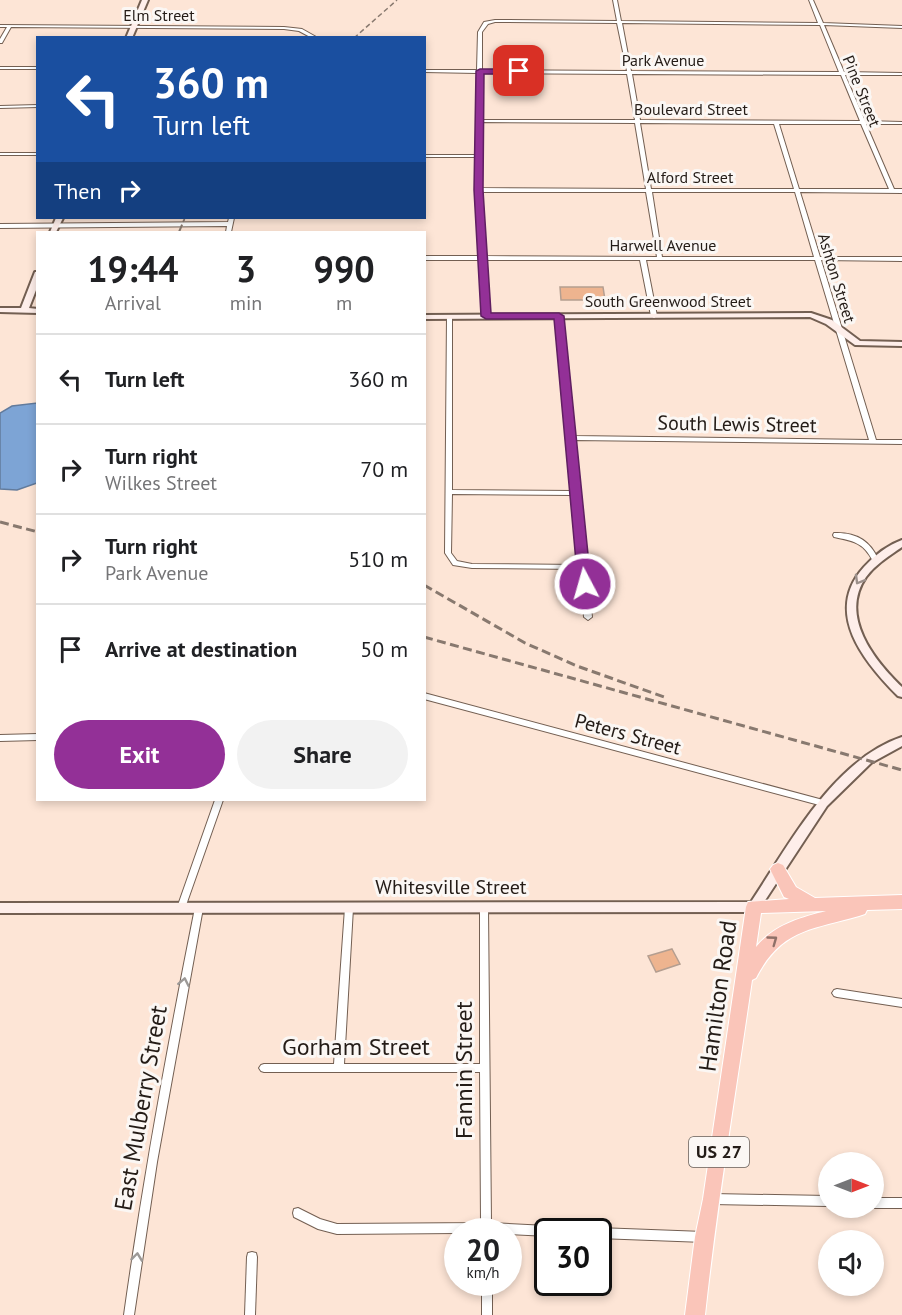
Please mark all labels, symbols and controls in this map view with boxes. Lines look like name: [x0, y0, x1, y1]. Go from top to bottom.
street label: Elm Street: [123, 5, 195, 25]
pin: [493, 45, 544, 96]
street label: Park Avenue: [622, 50, 704, 70]
street label: Pine Street: [839, 52, 886, 130]
icon: arrive: [502, 54, 535, 87]
text: 360 m: [153, 55, 269, 110]
icon: left: [54, 60, 132, 138]
street label: Boulevard Street: [634, 99, 748, 119]
text: Turn left: [153, 108, 250, 142]
street label: Alford Street: [647, 167, 734, 187]
icon: right: [113, 174, 146, 207]
text: Then: [54, 177, 101, 205]
street label: Ashton Street: [814, 231, 860, 326]
street label: Harwell Avenue: [610, 235, 716, 255]
text: 19:44: [87, 245, 179, 292]
text: 3: [236, 245, 256, 292]
text: 990: [314, 245, 375, 292]
text: Arrival: [105, 290, 161, 316]
text: min: [230, 290, 262, 316]
text: m: [336, 290, 352, 316]
street label: South Greenwood Street: [585, 291, 752, 311]
icon: left: [54, 363, 87, 396]
text: Turn left: [105, 365, 185, 393]
text: 360 m: [348, 365, 408, 393]
street label: South Lewis Street: [657, 410, 817, 438]
text: Turn right: [105, 442, 197, 470]
icon: right: [54, 453, 87, 486]
text: 70 m: [360, 455, 408, 483]
text: Wilkes Street: [105, 470, 217, 496]
text: Turn right: [105, 532, 197, 560]
icon: right: [54, 543, 87, 576]
text: 510 m: [348, 545, 408, 573]
position arrow: [553, 552, 617, 616]
text: Park Avenue: [105, 560, 208, 586]
one-way arrow: [855, 574, 866, 585]
icon: arrive: [54, 633, 87, 666]
text: Arrive at destination: [105, 635, 297, 663]
text: 50 m: [360, 635, 408, 663]
street label: Peters Street: [572, 707, 684, 761]
button: Exit: [54, 720, 225, 789]
button: Share: [237, 720, 408, 789]
street label: Whitesville Street: [375, 874, 527, 900]
street label: Hamilton Road: [692, 918, 743, 1073]
one-way arrow: [767, 936, 778, 947]
one-way arrow: [177, 977, 190, 987]
street label: Fannin Street: [448, 1001, 479, 1139]
street label: East Mulberry Street: [107, 1003, 174, 1213]
street label: Gorham Street: [282, 1031, 430, 1062]
road number: US 27: [689, 1137, 749, 1167]
north arrow: [818, 1152, 884, 1218]
map controls: [818, 1152, 884, 1296]
speed limit sign: 30: [534, 1218, 612, 1296]
text: 20: [466, 1230, 500, 1269]
button: sound: [818, 1230, 884, 1296]
one-way arrow: [130, 1252, 142, 1262]
text: km/h: [467, 1263, 499, 1282]

